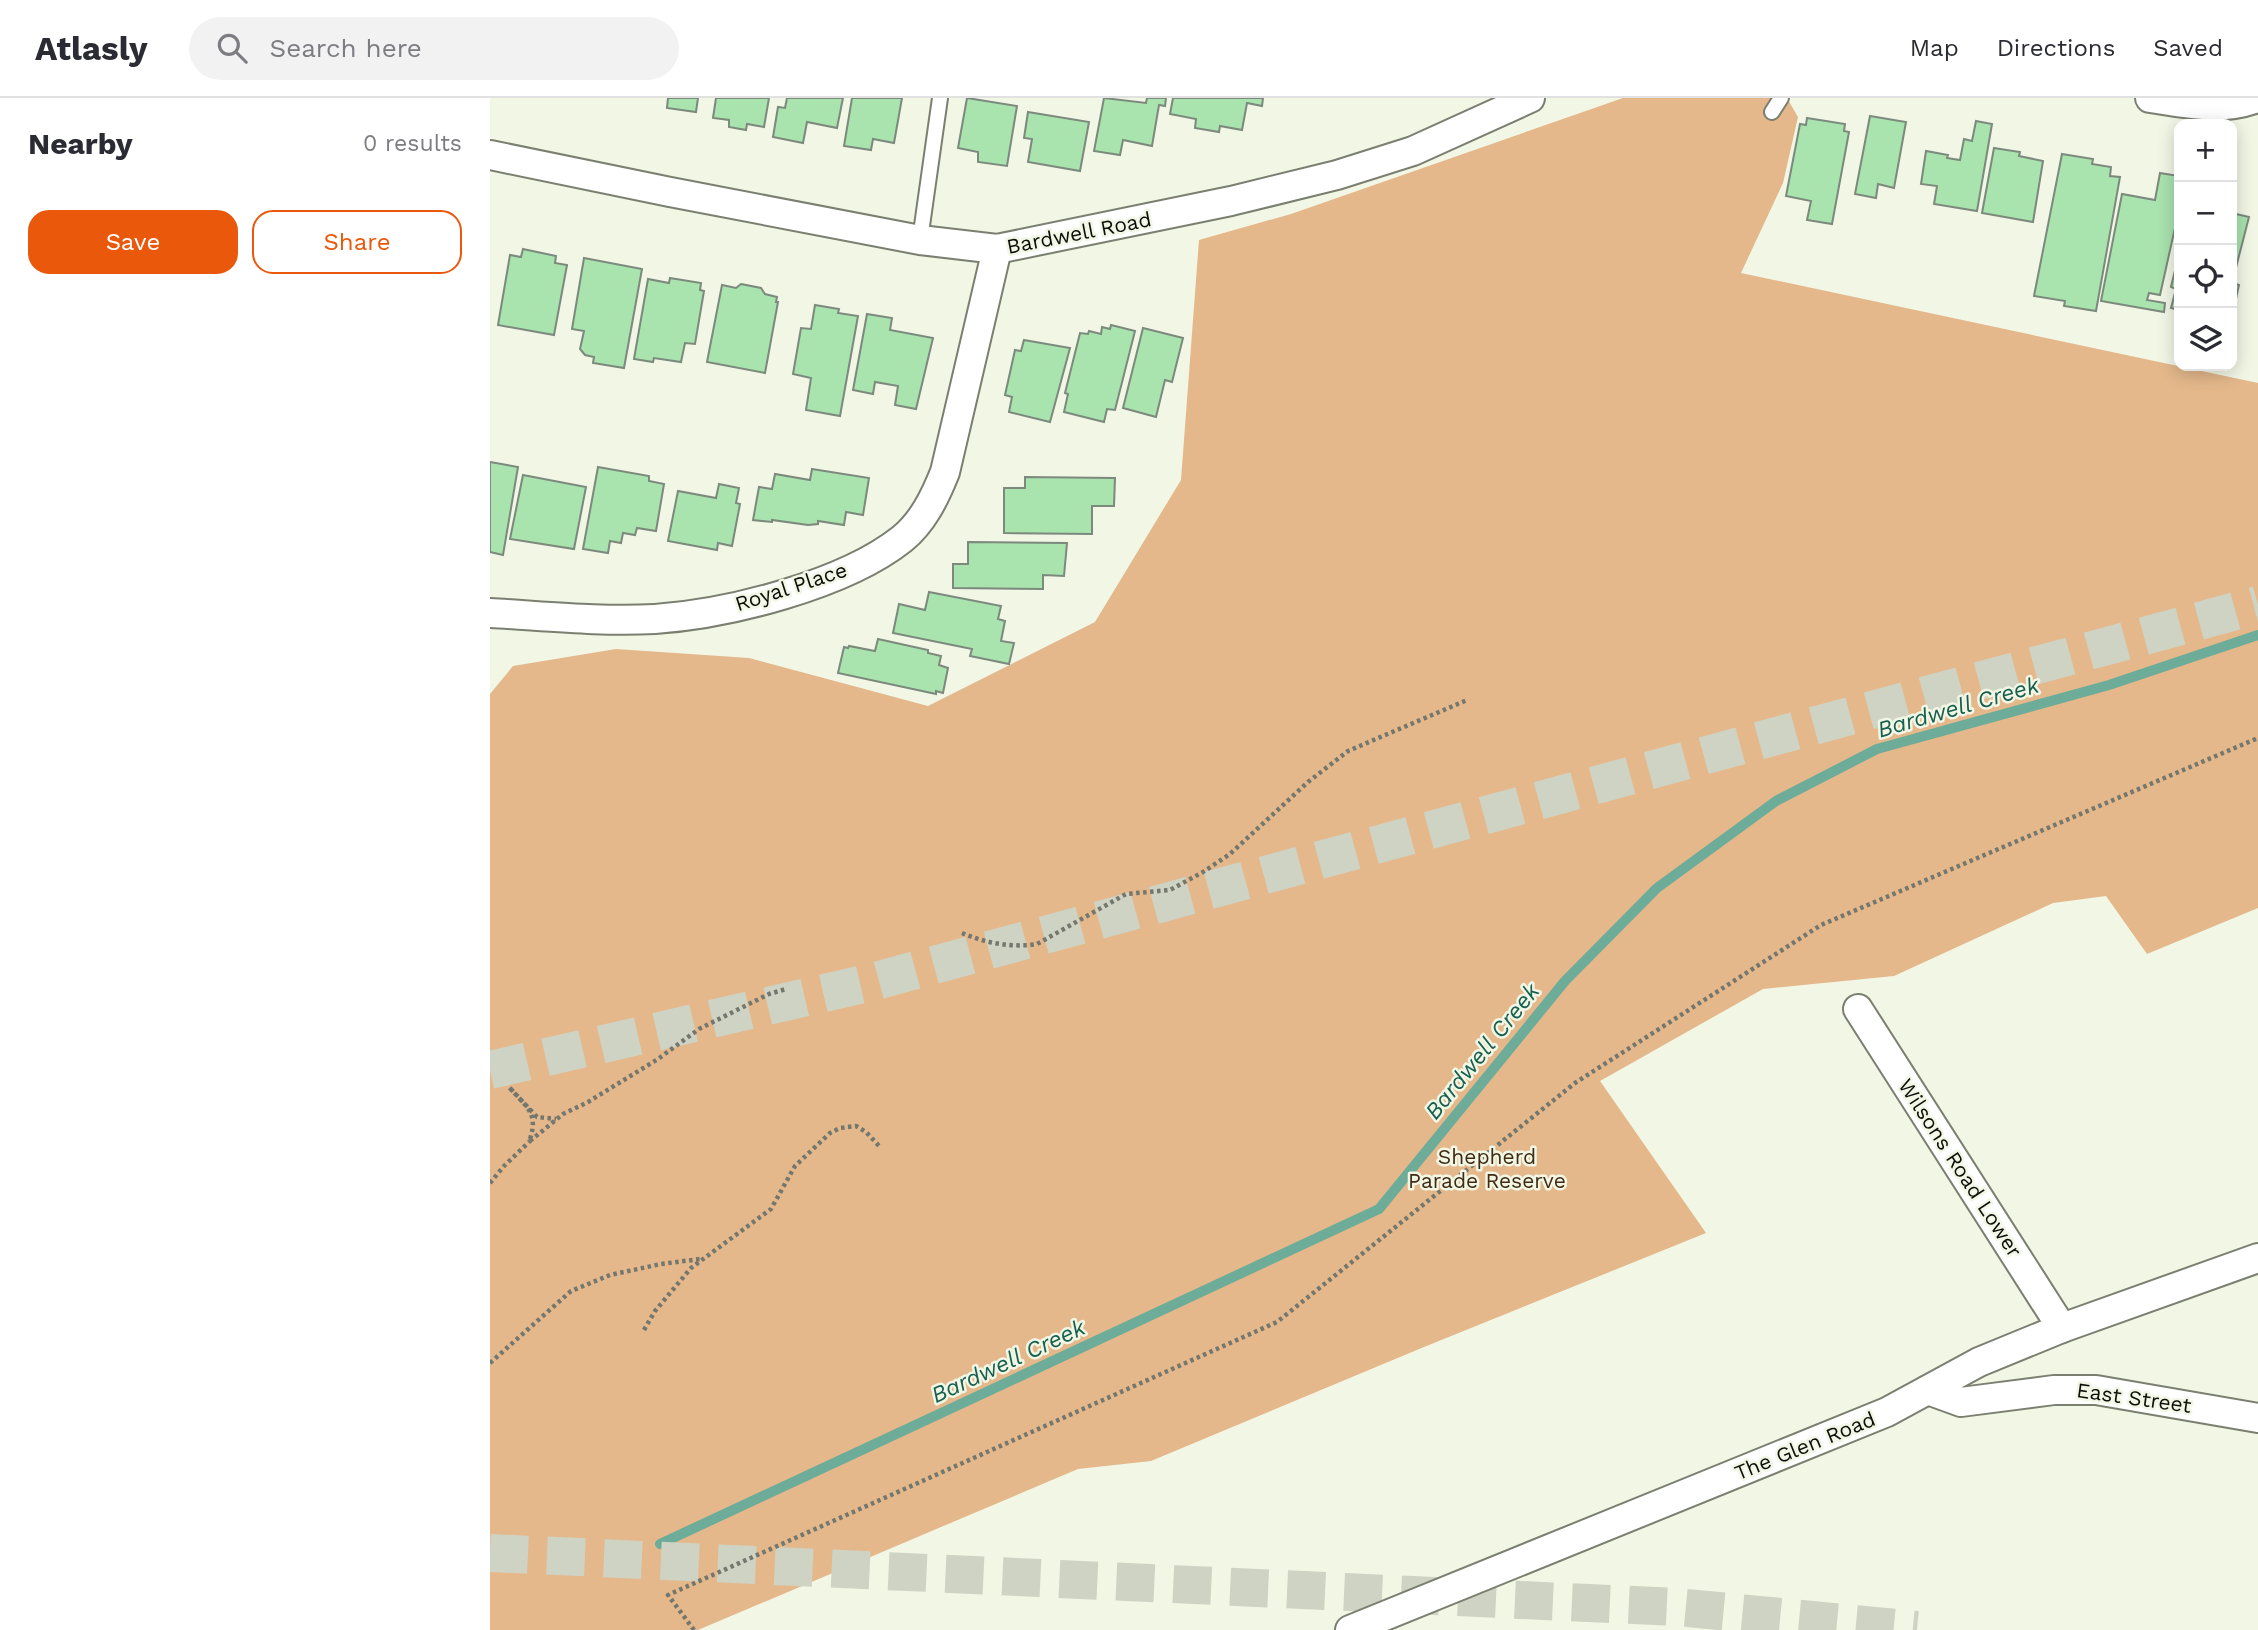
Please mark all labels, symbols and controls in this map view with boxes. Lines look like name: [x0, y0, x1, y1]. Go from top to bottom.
search box: [189, 17, 679, 80]
text: Atlasly: [35, 29, 147, 68]
icon: search: [213, 29, 251, 67]
text: Search here: [269, 33, 422, 63]
text: Map: [1910, 34, 1959, 62]
text: Directions: [1997, 34, 2115, 62]
text: Saved: [2153, 34, 2223, 62]
map controls: [2174, 119, 2237, 371]
button: +: [2174, 119, 2237, 182]
text: Nearby: [28, 126, 133, 161]
text: 0 results: [363, 130, 462, 157]
button: −: [2174, 182, 2237, 245]
street label: Bardwell Road: [1004, 206, 1153, 259]
button: Save: [28, 210, 238, 274]
button: Share: [252, 210, 462, 274]
button: locate: [2174, 245, 2237, 308]
button: layers: [2174, 308, 2237, 371]
street label: Royal Place: [732, 557, 850, 616]
water label: Bardwell Creek: [1874, 671, 2044, 743]
water label: Bardwell Creek: [1419, 977, 1546, 1125]
street label: Wilsons Road Lower: [1893, 1074, 2028, 1262]
park label: Shepherd Parade Reserve: [1408, 1144, 1566, 1193]
water label: Bardwell Creek: [927, 1313, 1091, 1409]
street label: East Street: [2075, 1377, 2193, 1418]
street label: The Glen Road: [1731, 1406, 1879, 1485]

